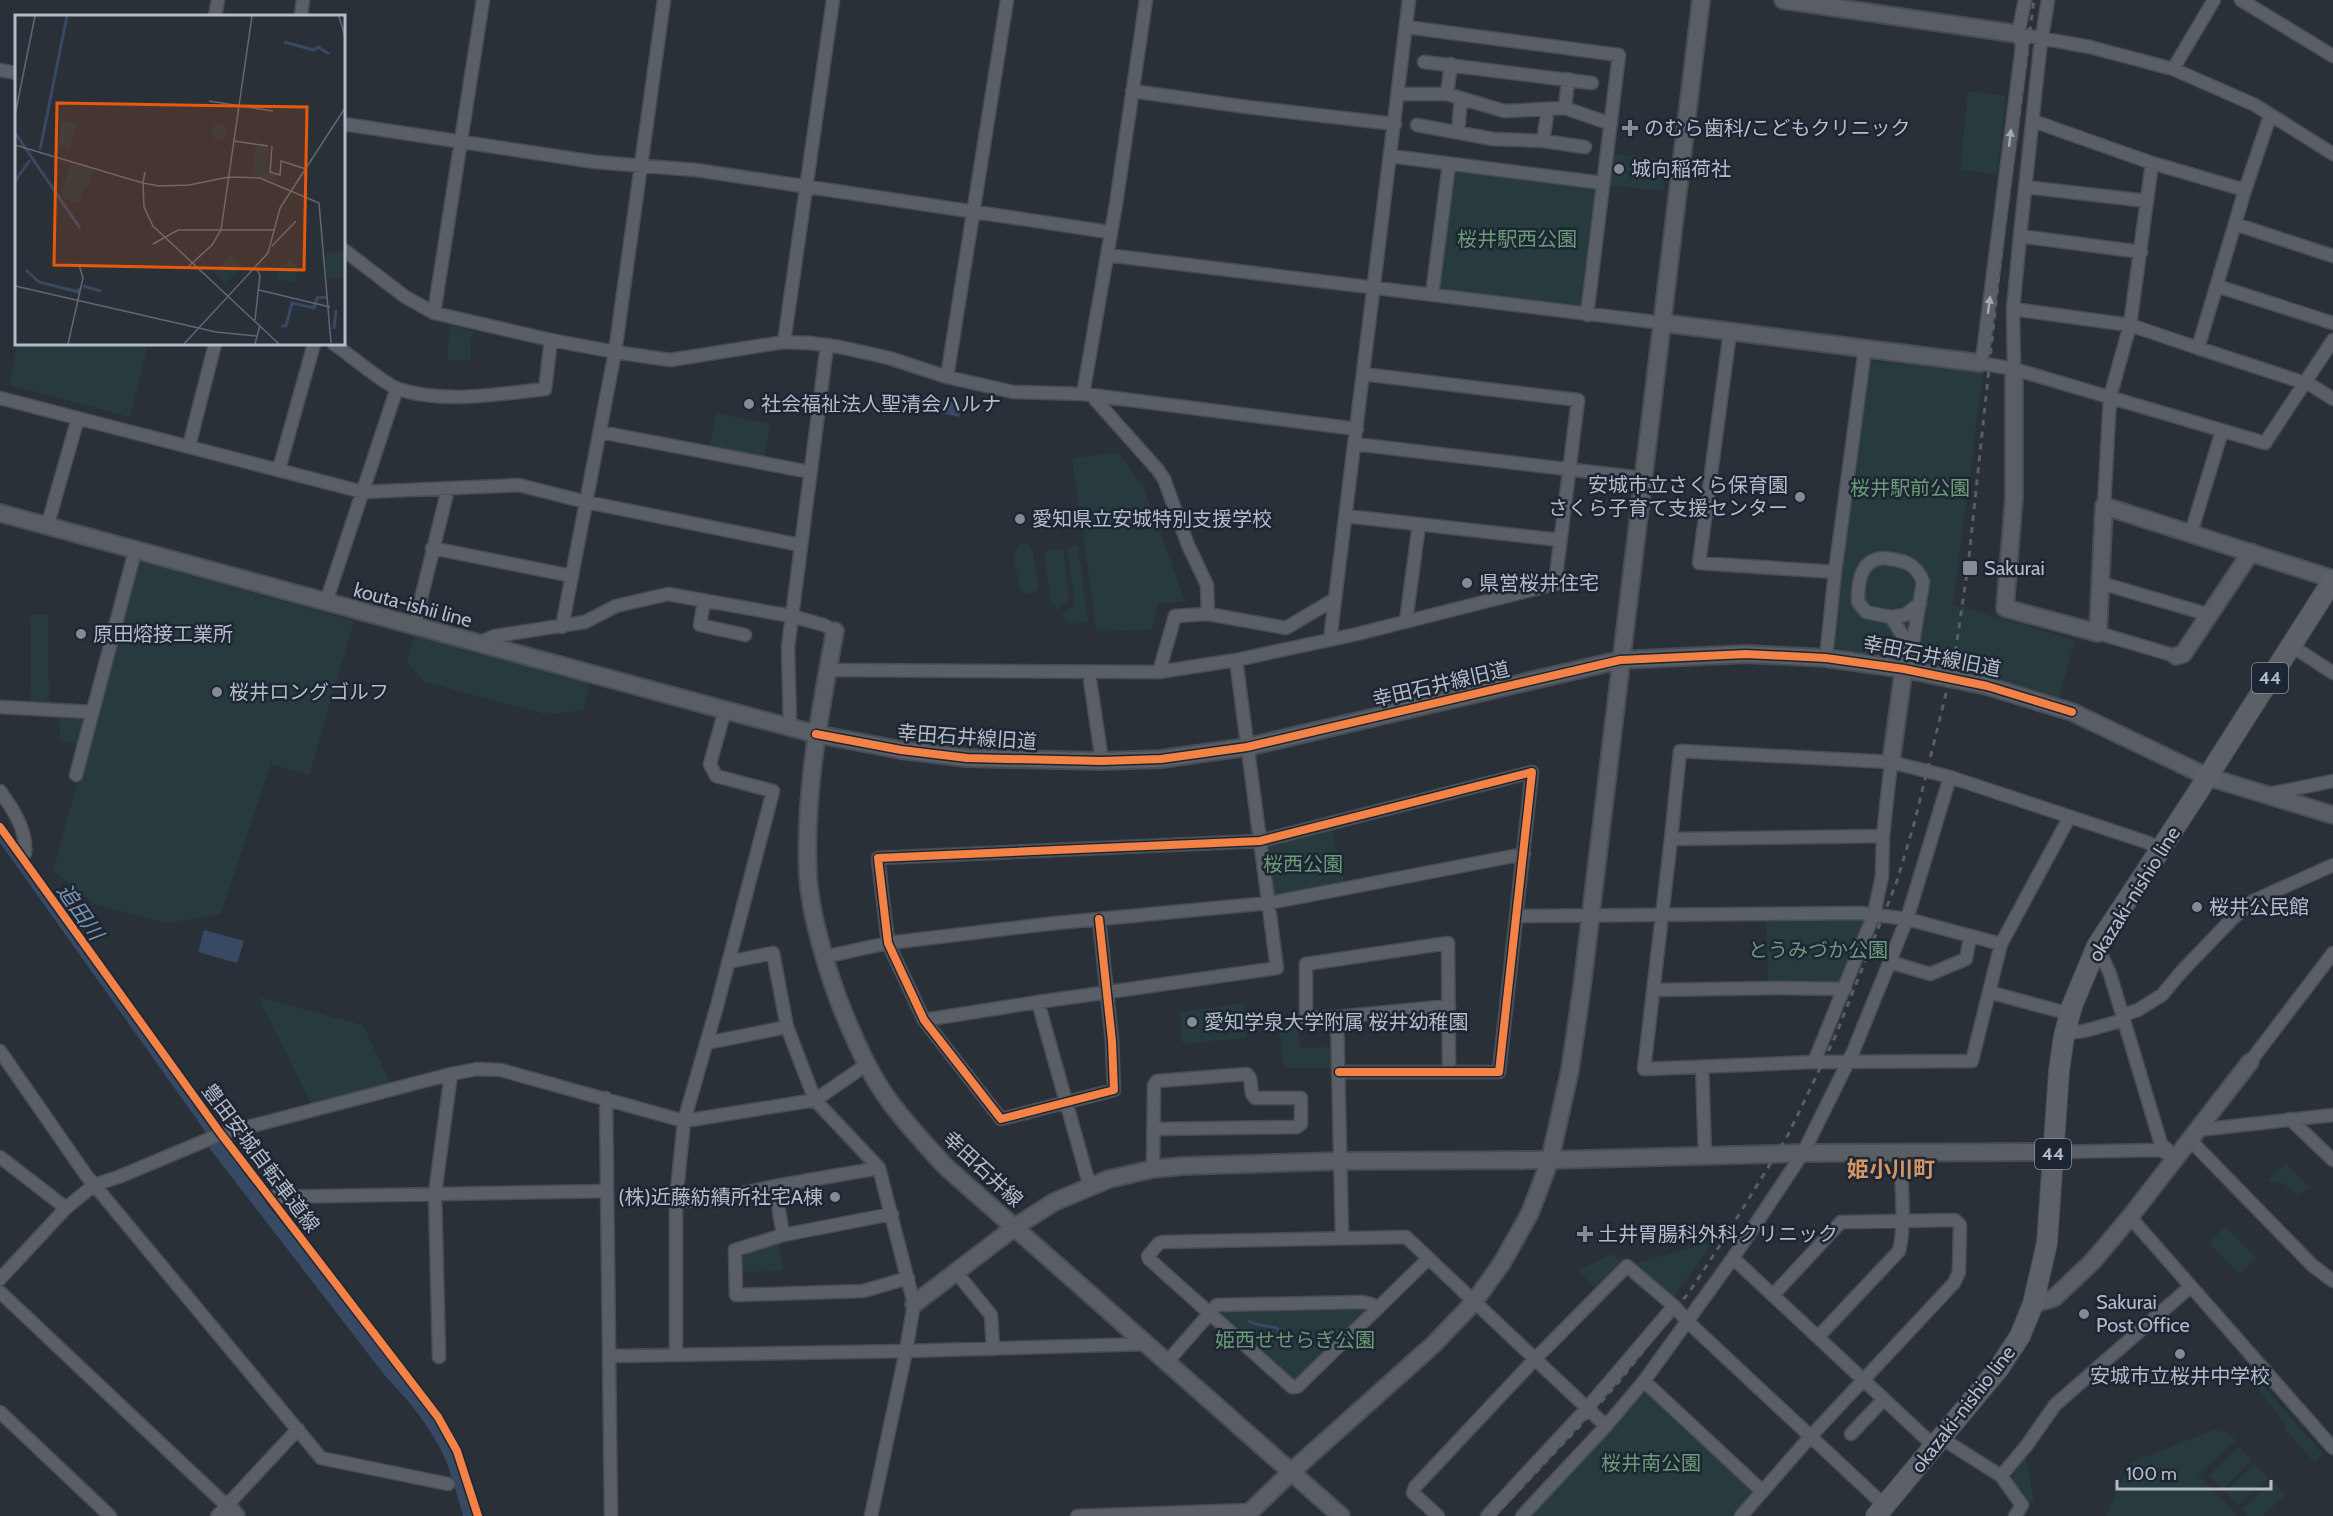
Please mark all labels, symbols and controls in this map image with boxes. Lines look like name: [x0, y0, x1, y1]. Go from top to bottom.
inset map: [15, 15, 345, 345]
place label: のむら歯科/こどもクリニック: [1644, 116, 1910, 140]
marker: のむら歯科/こどもクリニック: [1621, 119, 1639, 137]
one-way arrow: [2005, 128, 2015, 147]
place label: 城向稲荷社: [1631, 157, 1731, 181]
marker: 城向稲荷社: [1612, 162, 1626, 176]
park label: 桜井駅西公園: [1457, 227, 1577, 251]
one-way arrow: [1985, 296, 1994, 315]
place label: 社会福祉法人聖清会ハルナ: [761, 392, 1001, 416]
marker: 社会福祉法人聖清会ハルナ: [742, 397, 756, 411]
place label: 安城市立さくら保育園 さくら子育て支援センター: [1548, 473, 1788, 520]
park label: 桜井駅前公園: [1850, 476, 1970, 500]
marker: 安城市立さくら保育園 さくら子育て支援センター: [1793, 490, 1807, 504]
place label: 愛知県立安城特別支援学校: [1032, 507, 1272, 531]
marker: 愛知県立安城特別支援学校: [1013, 512, 1027, 526]
place label: Sakurai: [1984, 556, 2045, 580]
marker: Sakurai: [1961, 559, 1979, 577]
place label: 県営桜井住宅: [1479, 571, 1599, 595]
marker: 県営桜井住宅: [1460, 576, 1474, 590]
street label: kouta-ishii line: [351, 578, 475, 632]
place label: 原田熔接工業所: [93, 622, 233, 646]
marker: 原田熔接工業所: [74, 627, 88, 641]
street label: 幸田石井線旧道: [1861, 631, 2003, 681]
street label: 幸田石井線旧道: [1370, 657, 1512, 711]
road number: 44: [2252, 663, 2288, 693]
place label: 桜井ロングゴルフ: [229, 680, 389, 704]
marker: 桜井ロングゴルフ: [210, 685, 224, 699]
street label: 幸田石井線旧道: [896, 720, 1038, 754]
street label: okazaki-nishio line: [2083, 822, 2185, 966]
park label: 桜西公園: [1263, 852, 1343, 876]
water label: 追田川: [52, 879, 110, 946]
place label: 桜井公民館: [2209, 895, 2309, 919]
marker: 桜井公民館: [2190, 900, 2204, 914]
park label: とうみづか公園: [1748, 938, 1888, 962]
place label: 愛知学泉大学附属 桜井幼稚園: [1204, 1010, 1469, 1034]
marker: 愛知学泉大学附属 桜井幼稚園: [1185, 1015, 1199, 1029]
street label: 豊田安城自転車道線: [197, 1079, 325, 1237]
street label: 幸田石井線: [938, 1126, 1028, 1212]
road number: 44: [2035, 1139, 2071, 1169]
district label: 姫小川町: [1847, 1156, 1935, 1183]
place label: (株)近藤紡績所社宅A棟: [618, 1185, 823, 1209]
marker: (株)近藤紡績所社宅A棟: [828, 1190, 842, 1204]
place label: 土井胃腸科外科クリニック: [1598, 1222, 1838, 1246]
marker: 土井胃腸科外科クリニック: [1576, 1225, 1594, 1243]
place label: Sakurai Post Office: [2096, 1290, 2190, 1337]
marker: Sakurai Post Office: [2077, 1307, 2091, 1321]
park label: 姫西せせらぎ公園: [1215, 1328, 1375, 1352]
street label: okazaki-nishio line: [1906, 1341, 2020, 1477]
marker: 安城市立桜井中学校: [2173, 1347, 2187, 1361]
place label: 安城市立桜井中学校: [2090, 1364, 2270, 1388]
park label: 桜井南公園: [1601, 1451, 1701, 1475]
scale bar: [2117, 1453, 2272, 1491]
text: 100 m: [2126, 1463, 2177, 1485]

